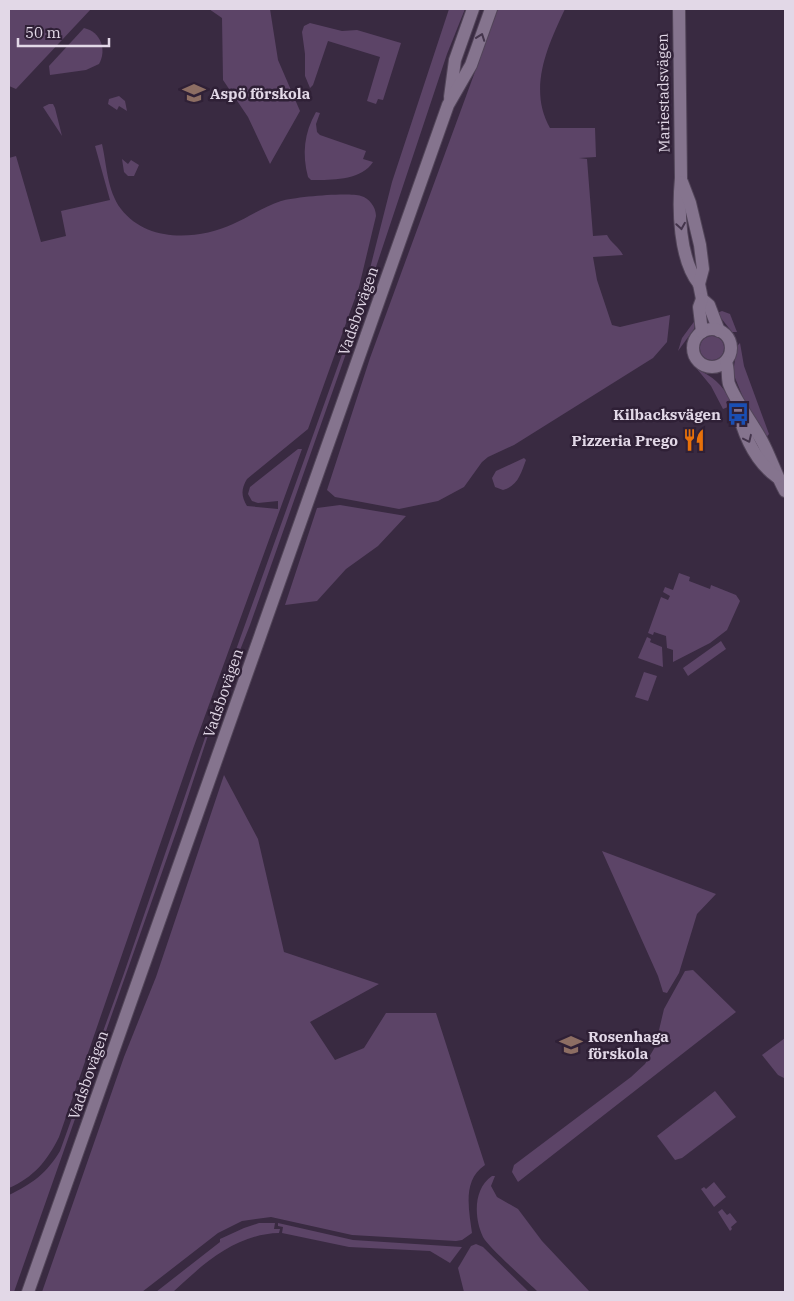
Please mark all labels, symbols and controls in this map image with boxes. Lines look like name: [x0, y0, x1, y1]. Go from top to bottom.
scale bar: [18, 15, 109, 47]
text: 50 m: [25, 23, 61, 42]
one-way arrow: [475, 33, 485, 42]
street label: Mariestadsvägen: [652, 33, 674, 153]
school or university icon: Aspö förskola: [181, 80, 207, 106]
place label: Aspö förskola: [210, 84, 311, 103]
one-way arrow: [676, 222, 686, 230]
street label: Vadsbovägen: [334, 264, 382, 358]
bus stop icon: Kilbacksvägen: [725, 401, 751, 427]
place label: Kilbacksvägen: [613, 405, 721, 424]
restaurant icon: Pizzeria Prego: [681, 427, 707, 453]
place label: Pizzeria Prego: [571, 431, 678, 450]
one-way arrow: [741, 434, 752, 443]
street label: Vadsbovägen: [199, 646, 247, 740]
place label: Rosenhaga förskola: [588, 1027, 669, 1063]
street label: Vadsbovägen: [64, 1028, 112, 1122]
school or university icon: Rosenhaga förskola: [558, 1032, 584, 1058]

